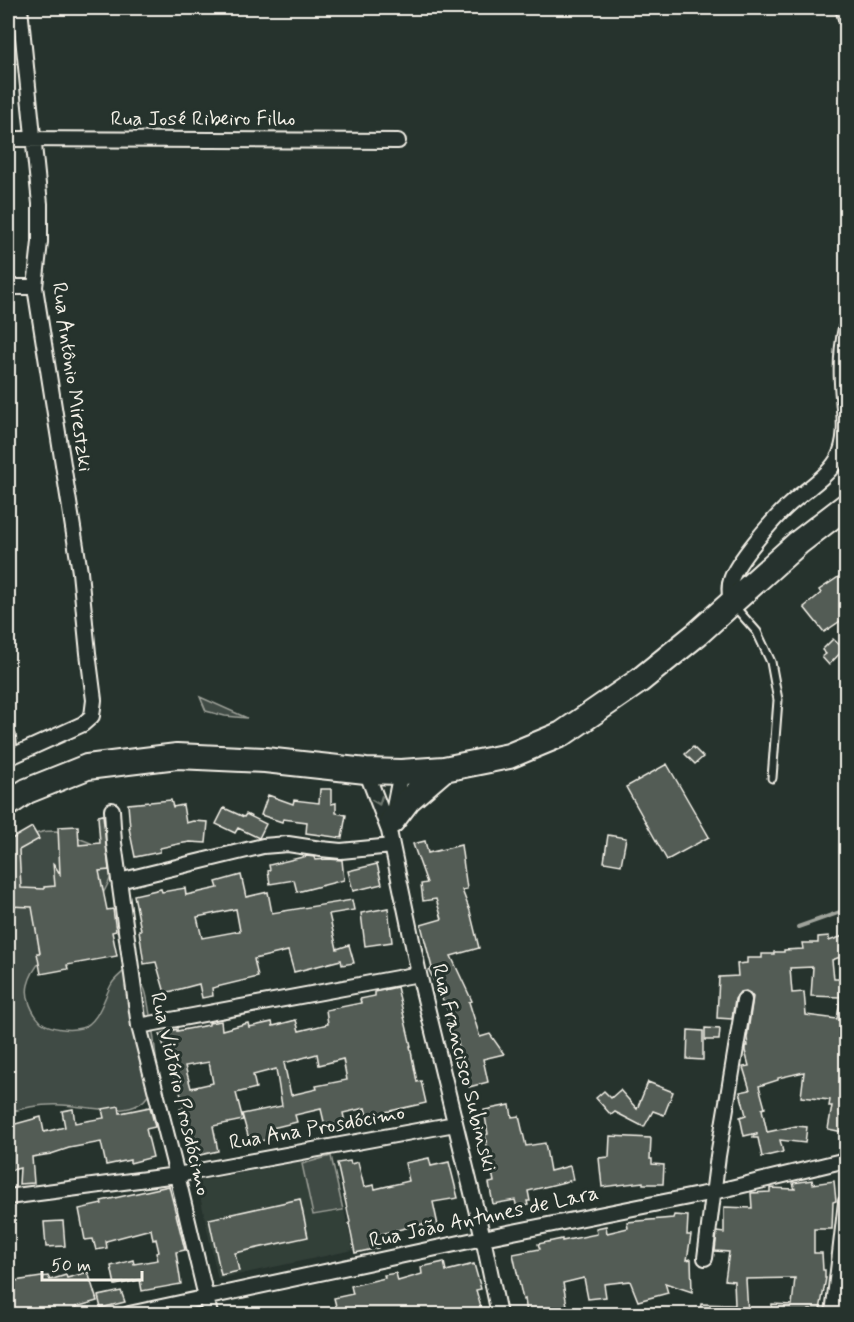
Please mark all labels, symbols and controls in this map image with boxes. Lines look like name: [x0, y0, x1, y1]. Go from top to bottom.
street label: Rua José Ribeiro Filho: [110, 105, 296, 133]
street label: Rua Antônio Mirestzki: [45, 280, 99, 474]
one-way arrow: [370, 795, 383, 806]
street label: Rua Francisco Subinski: [425, 961, 503, 1175]
street label: Rua Victório Prosdócimo: [143, 990, 217, 1198]
street label: Rua Ana Prosdócimo: [227, 1099, 407, 1157]
street label: Rua João Antunes de Lara: [367, 1179, 601, 1255]
scale bar: [42, 1244, 142, 1282]
text: 50 m: [51, 1254, 91, 1278]

